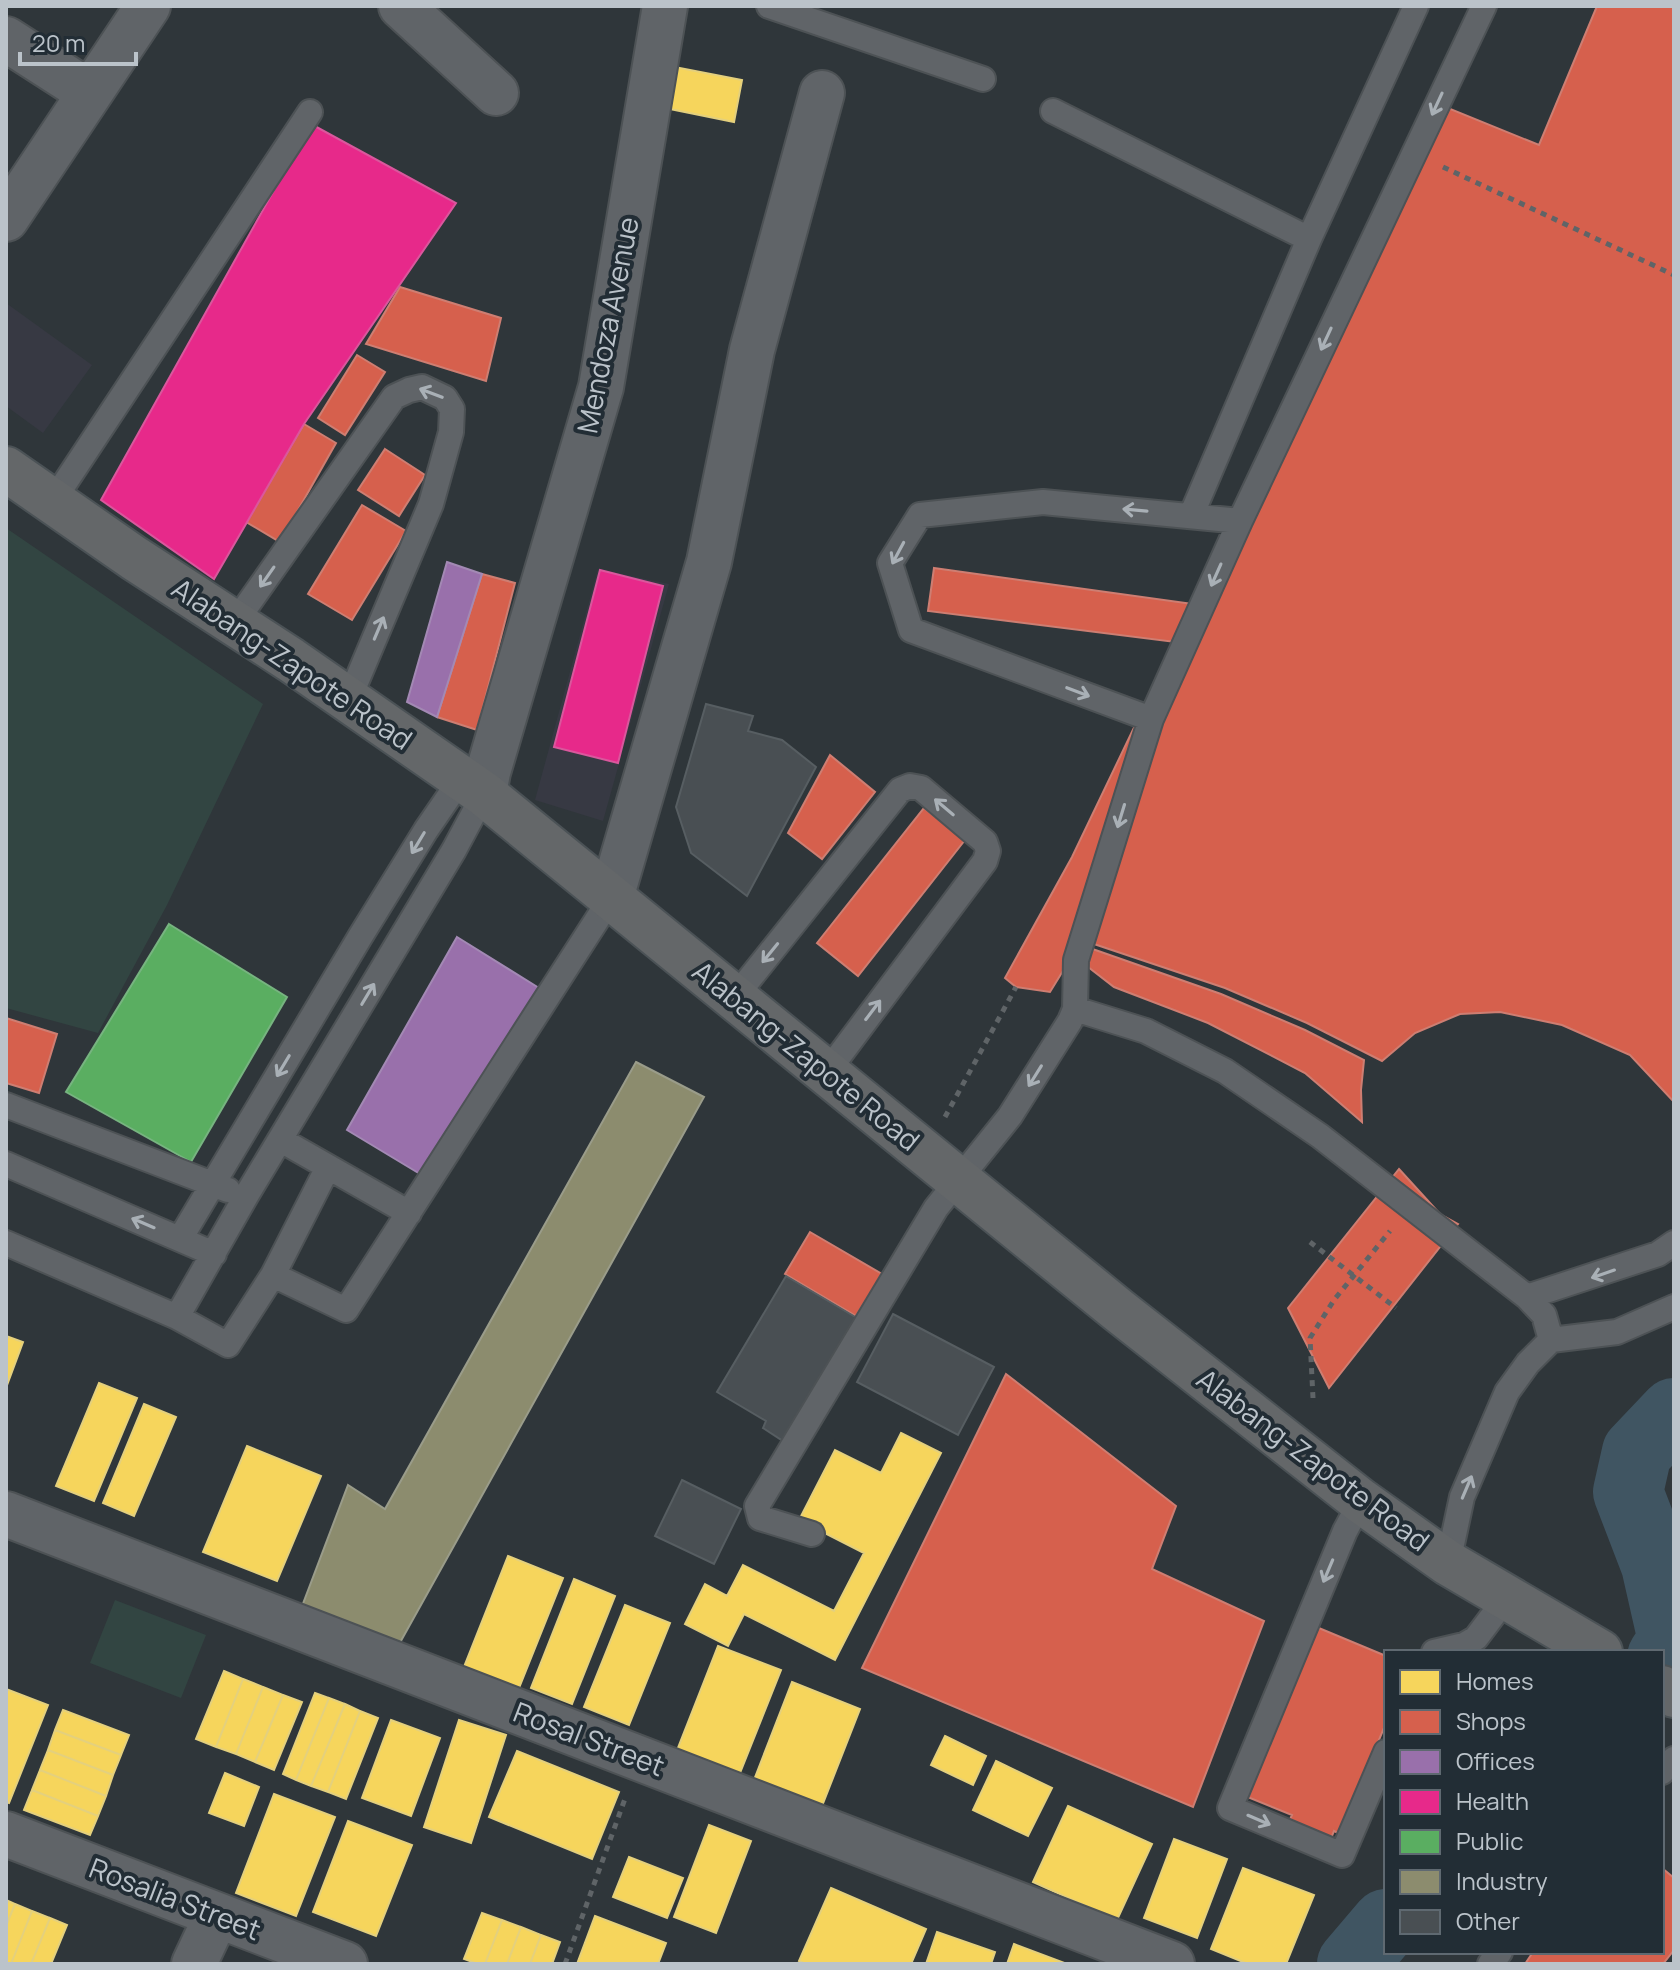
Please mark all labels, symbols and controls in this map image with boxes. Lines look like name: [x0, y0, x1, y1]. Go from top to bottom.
scale bar: [20, 16, 136, 66]
text: 20 m: [32, 26, 85, 59]
one-way arrow: [1429, 92, 1444, 116]
street label: Mendoza Avenue: [567, 213, 647, 436]
one-way arrow: [1318, 327, 1333, 351]
one-way arrow: [420, 385, 444, 399]
one-way arrow: [1122, 503, 1149, 518]
one-way arrow: [889, 541, 905, 564]
one-way arrow: [1208, 562, 1223, 586]
one-way arrow: [259, 565, 275, 587]
street label: Alabang-Zapote Road: [165, 569, 420, 758]
one-way arrow: [372, 616, 387, 640]
one-way arrow: [1065, 686, 1090, 700]
one-way arrow: [934, 798, 954, 816]
one-way arrow: [1113, 803, 1128, 829]
one-way arrow: [409, 831, 425, 854]
one-way arrow: [761, 942, 779, 963]
street label: Alabang-Zapote Road: [685, 952, 928, 1159]
one-way arrow: [360, 983, 376, 1006]
one-way arrow: [865, 1000, 882, 1021]
one-way arrow: [275, 1054, 291, 1077]
one-way arrow: [1027, 1064, 1043, 1087]
one-way arrow: [131, 1214, 156, 1229]
one-way arrow: [1590, 1267, 1615, 1282]
street label: Alabang-Zapote Road: [1190, 1359, 1438, 1559]
one-way arrow: [1460, 1476, 1475, 1500]
one-way arrow: [1320, 1559, 1334, 1583]
legend: [1384, 1650, 1664, 1954]
text: Homes: [1456, 1664, 1534, 1697]
street label: Rosal Street: [508, 1692, 670, 1784]
text: Shops: [1456, 1704, 1526, 1737]
text: Offices: [1456, 1744, 1535, 1777]
text: Health: [1456, 1784, 1529, 1817]
one-way arrow: [1246, 1814, 1271, 1829]
text: Public: [1456, 1824, 1523, 1857]
street label: Rosalia Street: [84, 1848, 267, 1948]
text: Industry: [1456, 1864, 1548, 1897]
text: Other: [1456, 1904, 1520, 1937]

